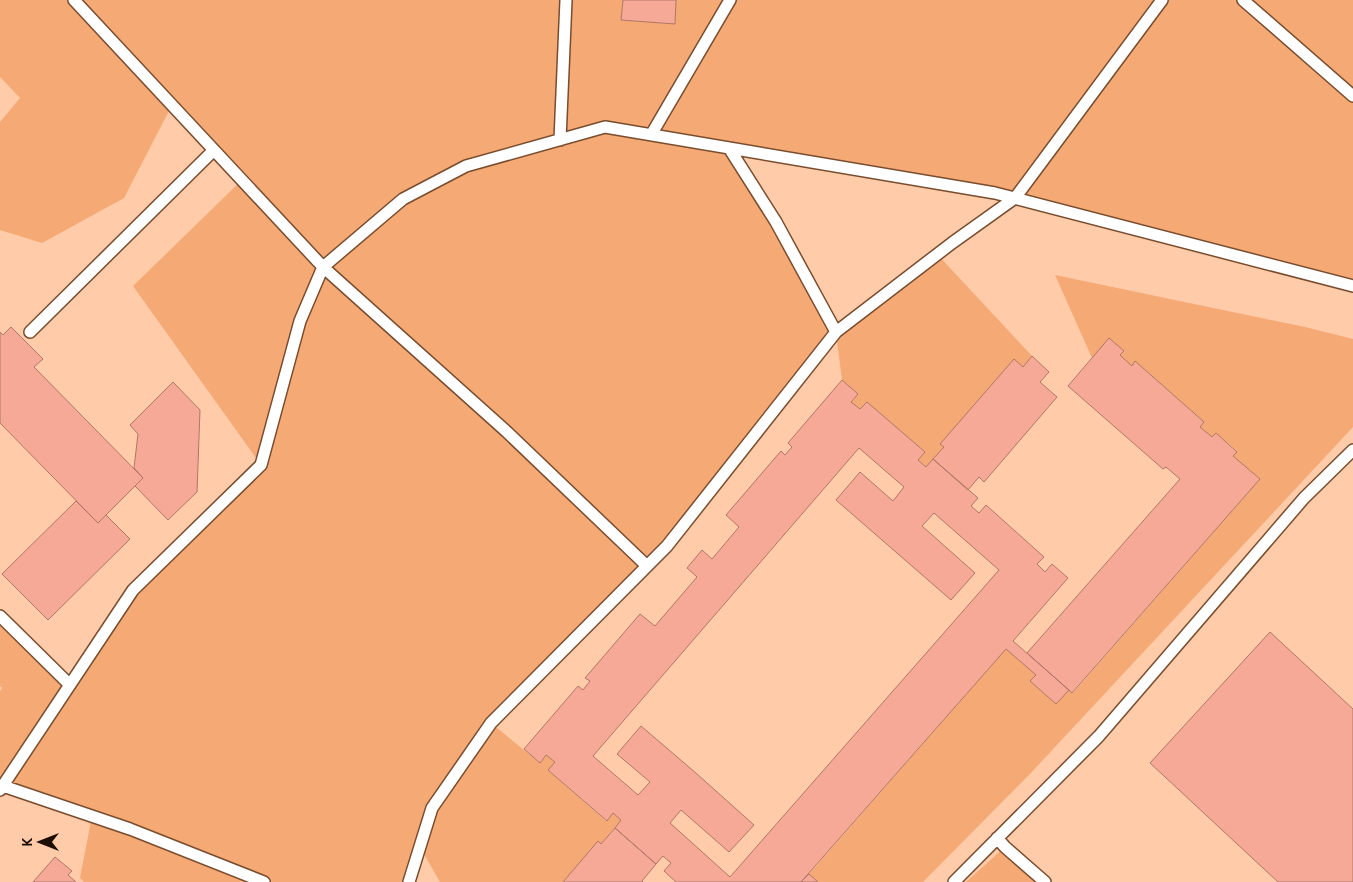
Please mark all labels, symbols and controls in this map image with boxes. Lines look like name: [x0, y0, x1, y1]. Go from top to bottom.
north arrow: [15, 817, 65, 867]
text: K: [18, 837, 36, 846]

